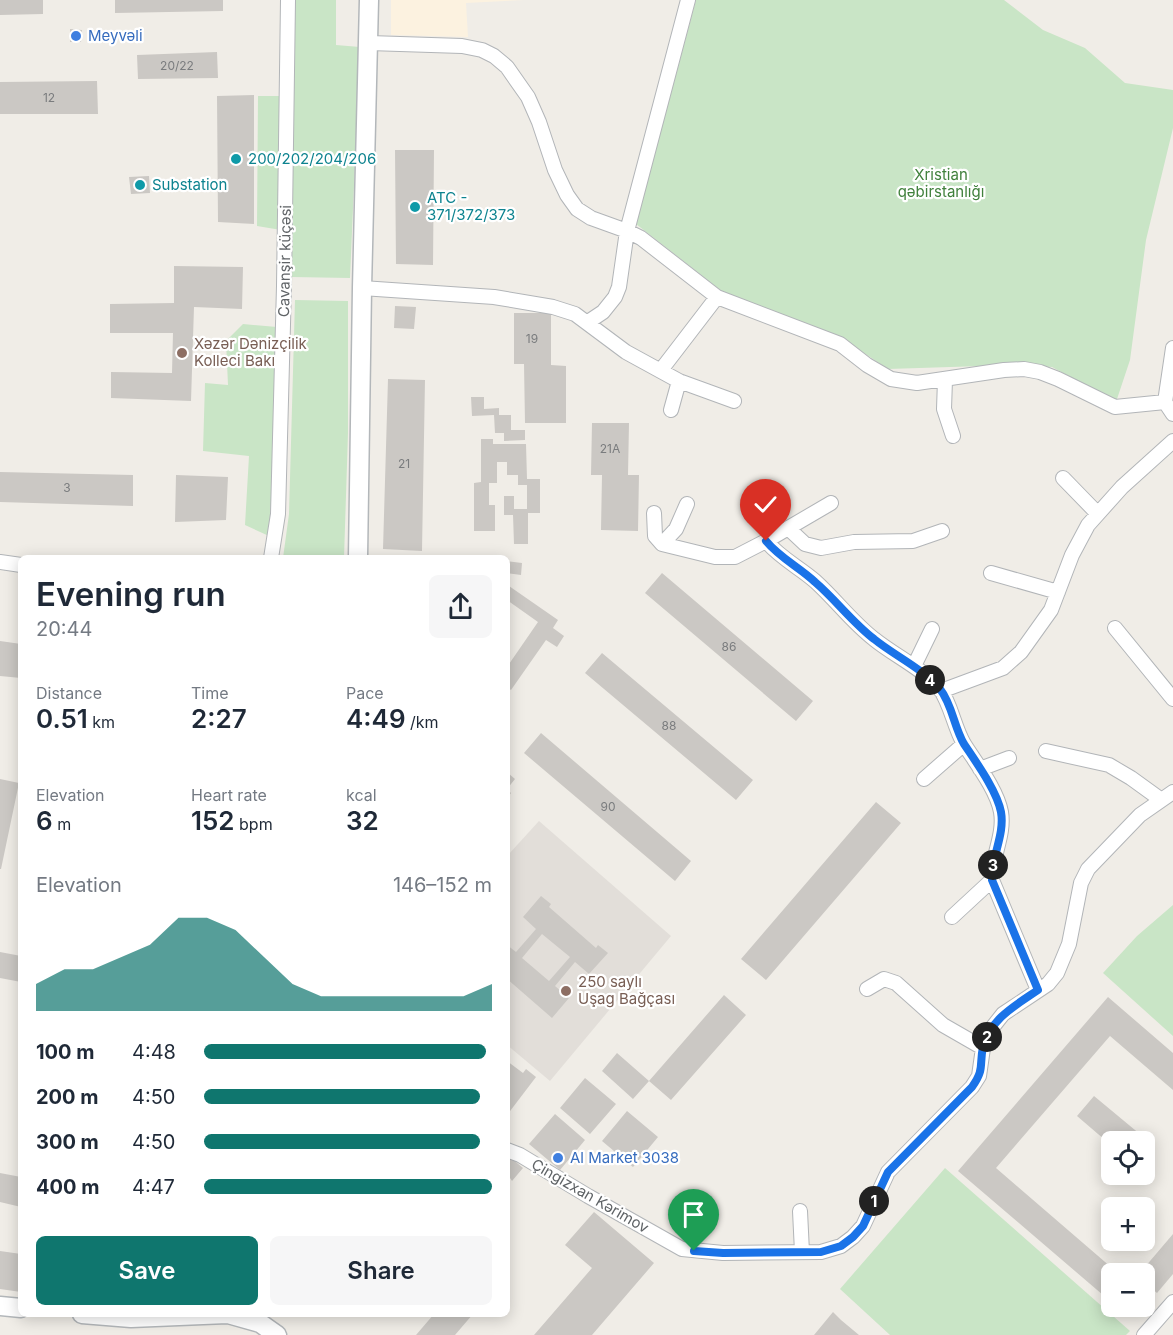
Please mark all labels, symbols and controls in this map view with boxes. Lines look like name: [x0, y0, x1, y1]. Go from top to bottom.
place label: Meyvəli: [88, 26, 143, 45]
marker: Meyvəli: [69, 29, 83, 43]
house number: 20/22: [160, 58, 194, 73]
house number: 12: [43, 90, 55, 105]
place label: 200/202/204/206: [248, 149, 376, 168]
marker: 200/202/204/206: [229, 152, 243, 166]
park label: Xristian qəbirstanlığı: [898, 165, 984, 201]
place label: Substation: [152, 175, 227, 194]
marker: Substation: [133, 178, 147, 192]
place label: ATC - 371/372/373: [427, 188, 515, 224]
marker: ATC - 371/372/373: [408, 200, 422, 214]
street label: Cavanşir küçəsi: [274, 205, 295, 317]
house number: 19: [526, 331, 538, 346]
place label: Xəzər Dənizçilik Kolleci Bakı: [194, 334, 308, 370]
marker: Xəzər Dənizçilik Kolleci Bakı: [175, 346, 189, 360]
house number: 21A: [600, 441, 620, 456]
house number: 21: [398, 456, 410, 471]
pin: [740, 479, 791, 541]
house number: 3: [63, 480, 71, 495]
icon: check: [749, 488, 782, 521]
text: Evening run: [36, 574, 226, 614]
button: share: [429, 575, 492, 638]
text: 20:44: [36, 617, 92, 641]
house number: 86: [722, 639, 736, 654]
pin: 4: [915, 665, 945, 695]
text: 4: [925, 670, 935, 690]
text: Distance: [36, 683, 102, 703]
text: Time: [191, 683, 229, 703]
text: Pace: [346, 683, 384, 703]
text: 0.51: [36, 703, 88, 734]
text: 2:27: [191, 703, 247, 734]
text: 4:49: [346, 703, 406, 734]
text: km: [88, 712, 115, 732]
text: /km: [406, 712, 439, 732]
house number: 88: [662, 718, 676, 733]
text: Elevation: [36, 785, 105, 805]
text: Heart rate: [191, 785, 267, 805]
text: kcal: [346, 785, 377, 805]
house number: 90: [600, 799, 616, 814]
text: 6: [36, 805, 53, 836]
text: 152: [191, 805, 235, 836]
text: 32: [346, 805, 379, 836]
text: m: [53, 814, 71, 834]
text: bpm: [235, 814, 273, 834]
pin: 3: [978, 850, 1008, 880]
text: 3: [988, 855, 998, 875]
text: Elevation: [36, 873, 122, 897]
text: 146–152 m: [393, 873, 492, 897]
place label: 250 saylı Uşag Bağçası: [578, 972, 675, 1008]
marker: 250 saylı Uşag Bağçası: [559, 984, 573, 998]
pin: 2: [972, 1022, 1002, 1052]
text: 2: [982, 1027, 992, 1047]
text: 100 m: [36, 1040, 95, 1064]
text: 4:48: [132, 1040, 176, 1064]
text: 200 m: [36, 1085, 99, 1109]
text: 4:50: [132, 1085, 175, 1109]
text: 300 m: [36, 1130, 99, 1154]
text: 4:50: [132, 1130, 175, 1154]
map controls: [1101, 1131, 1155, 1317]
button: locate: [1101, 1131, 1155, 1185]
place label: Al Market 3038: [570, 1148, 679, 1167]
marker: Al Market 3038: [551, 1151, 565, 1165]
street label: Çingizxan Kərimov: [528, 1154, 653, 1237]
text: 400 m: [36, 1175, 100, 1199]
text: 4:47: [132, 1175, 175, 1199]
pin: 1: [859, 1186, 889, 1216]
pin: [668, 1189, 719, 1251]
text: 1: [871, 1191, 877, 1211]
button: +: [1101, 1197, 1155, 1251]
icon: arrive: [677, 1198, 710, 1231]
button: Save: [36, 1236, 258, 1305]
button: Share: [270, 1236, 492, 1305]
button: −: [1101, 1263, 1155, 1317]

